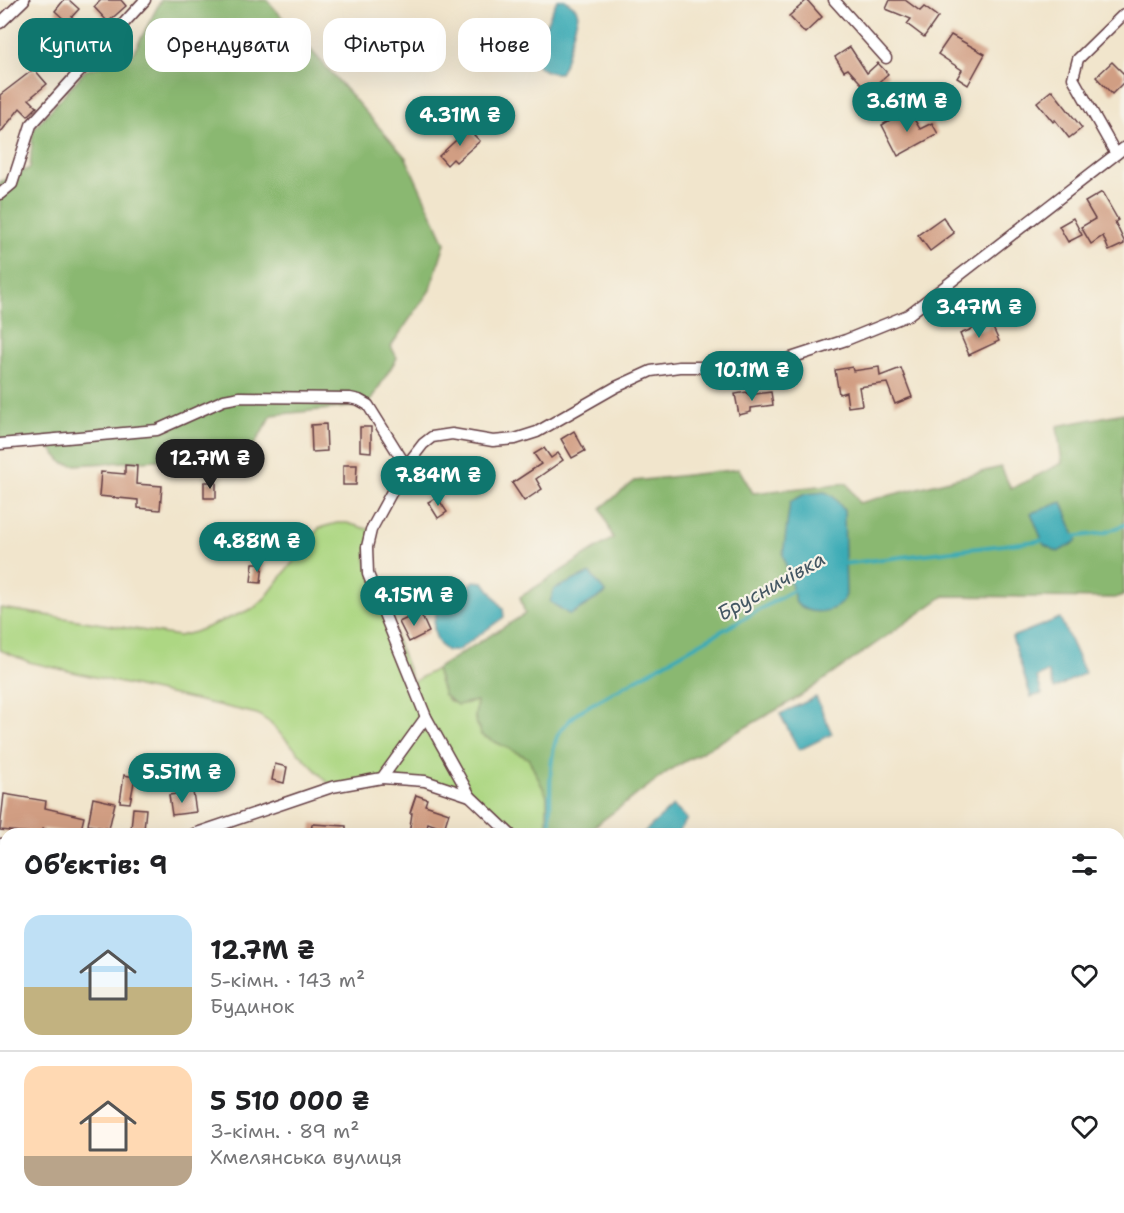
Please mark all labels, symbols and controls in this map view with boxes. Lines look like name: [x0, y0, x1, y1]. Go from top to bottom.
chip: Купити: [18, 18, 133, 72]
chip: Орендувати: [145, 18, 311, 72]
chip: Фільтри: [323, 18, 446, 72]
chip: Нове: [458, 18, 551, 72]
pin: 3.61M ₴: [852, 82, 962, 133]
text: 3.61M ₴: [866, 88, 948, 114]
pin: 4.31M ₴: [405, 96, 515, 147]
text: 4.31M ₴: [419, 102, 501, 128]
pin: 3.47M ₴: [924, 288, 1034, 339]
text: 3.47M ₴: [936, 294, 1022, 320]
pin: 10.1M ₴: [697, 351, 807, 402]
text: 10.1M ₴: [714, 357, 790, 383]
pin: 12.7M ₴: [155, 439, 265, 490]
text: 12.7M ₴: [170, 445, 250, 471]
pin: 7.84M ₴: [383, 456, 493, 507]
text: 7.84M ₴: [395, 462, 481, 488]
pin: 4.88M ₴: [202, 522, 312, 573]
text: 4.88M ₴: [213, 528, 301, 554]
water label: Брусничівка: [712, 546, 830, 626]
pin: 4.15M ₴: [359, 576, 469, 627]
text: 4.15M ₴: [374, 582, 454, 608]
pin: 5.51M ₴: [127, 753, 237, 804]
text: 5.51M ₴: [142, 759, 222, 785]
text: Об’єктів: 9: [24, 847, 167, 882]
icon: filters: [1068, 848, 1101, 881]
text: 12.7M ₴: [210, 932, 315, 967]
icon: home: [72, 939, 144, 1011]
icon: heart: [1068, 959, 1101, 992]
text: 5-кімн. · 143 m²: [210, 967, 365, 993]
text: Будинок: [210, 993, 294, 1019]
text: 5 510 000 ₴: [210, 1083, 370, 1118]
icon: home: [72, 1090, 144, 1162]
icon: heart: [1068, 1110, 1101, 1143]
text: 3-кімн. · 89 m²: [210, 1118, 360, 1144]
text: Хмелянська вулиця: [210, 1144, 402, 1170]

